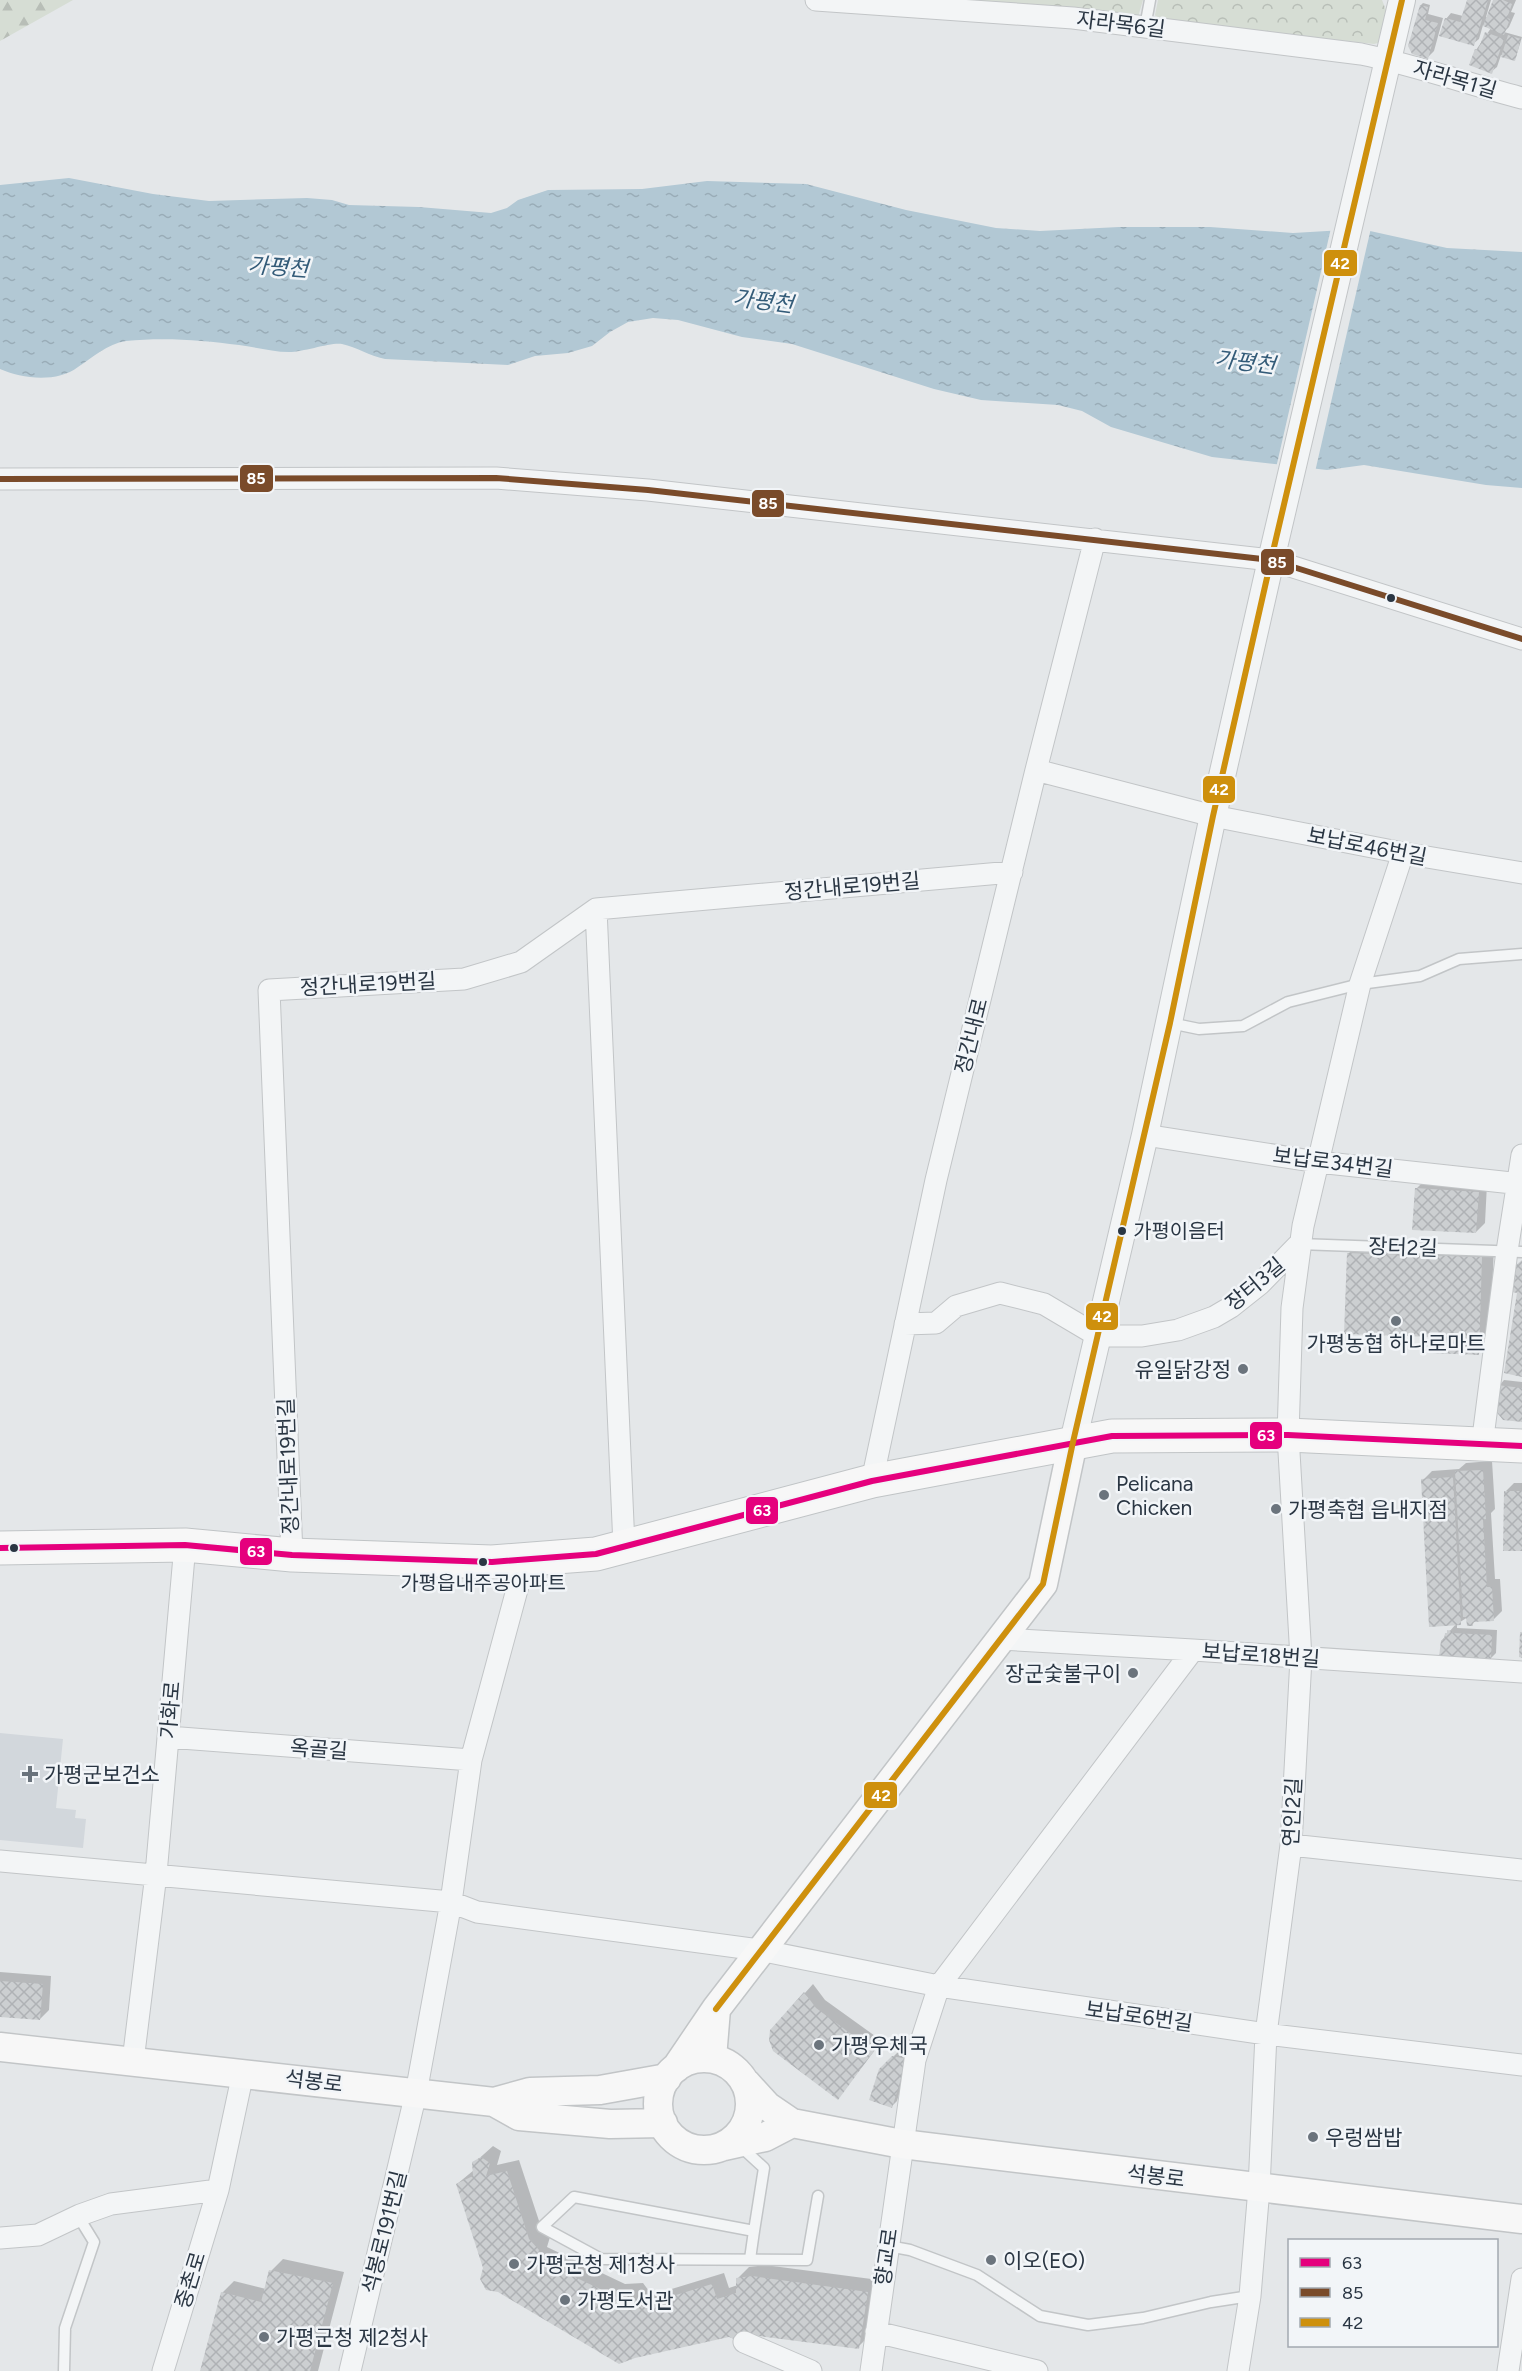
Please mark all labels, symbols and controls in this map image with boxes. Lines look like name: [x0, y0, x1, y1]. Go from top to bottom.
street label: 자라목6길: [1075, 6, 1167, 42]
street label: 자라목1길: [1410, 55, 1500, 103]
line badge: 42: [1323, 249, 1358, 277]
water label: 가평천: [247, 251, 312, 283]
text: 42: [1330, 254, 1350, 273]
water label: 가평천: [731, 284, 798, 318]
water label: 가평천: [1213, 345, 1280, 379]
line badge: 85: [239, 464, 274, 493]
text: 85: [246, 469, 266, 488]
line badge: 85: [751, 489, 785, 518]
text: 85: [758, 494, 778, 513]
line badge: 85: [1260, 548, 1295, 576]
text: 85: [1267, 553, 1287, 572]
unlabelled marker: [1385, 592, 1397, 604]
line badge: 42: [1202, 775, 1236, 804]
text: 42: [1209, 780, 1229, 799]
street label: 보납로46번길: [1305, 822, 1429, 870]
street label: 정간내로19번길: [783, 868, 921, 904]
street label: 정간내로19번길: [299, 968, 437, 1000]
street label: 정간내로: [950, 995, 992, 1077]
street label: 보납로34번길: [1271, 1142, 1395, 1182]
place label: 가평이음터: [1133, 1219, 1225, 1243]
marker: 가평이음터: [1116, 1225, 1128, 1237]
street label: 장터2길: [1368, 1233, 1438, 1261]
street label: 장터3길: [1220, 1252, 1290, 1316]
line badge: 42: [1085, 1302, 1119, 1331]
text: 42: [1092, 1307, 1112, 1326]
marker: 가평농협 하나로마트: [1389, 1314, 1403, 1328]
place label: 가평농협 하나로마트: [1306, 1331, 1486, 1356]
place label: 유일닭강정: [1134, 1357, 1231, 1382]
marker: 유일닭강정: [1236, 1362, 1250, 1376]
street label: 정간내로19번길: [273, 1397, 303, 1535]
line badge: 63: [1249, 1421, 1283, 1450]
text: 63: [1257, 1426, 1275, 1445]
place label: Pelicana Chicken: [1116, 1471, 1193, 1520]
marker: Pelicana Chicken: [1097, 1488, 1111, 1502]
line badge: 63: [745, 1496, 779, 1525]
place label: 가평축협 읍내지점: [1288, 1497, 1448, 1522]
text: 63: [753, 1501, 771, 1520]
marker: 가평축협 읍내지점: [1269, 1502, 1283, 1516]
line badge: 63: [239, 1537, 273, 1566]
unlabelled marker: [8, 1542, 20, 1554]
text: 63: [247, 1542, 265, 1561]
marker: 가평읍내주공아파트: [477, 1556, 489, 1568]
place label: 가평읍내주공아파트: [400, 1571, 566, 1595]
street label: 보납로18번길: [1201, 1638, 1321, 1672]
place label: 장군숯불구이: [1005, 1661, 1121, 1686]
marker: 장군숯불구이: [1126, 1666, 1140, 1680]
street label: 가화로: [155, 1680, 185, 1740]
street label: 옥골길: [289, 1735, 349, 1763]
place label: 가평군보건소: [44, 1762, 160, 1787]
marker: 가평군보건소: [21, 1765, 39, 1783]
street label: 연인2길: [1278, 1777, 1306, 1847]
line badge: 42: [863, 1781, 898, 1809]
text: 42: [871, 1786, 891, 1805]
street label: 보납로6번길: [1084, 1996, 1194, 2036]
place label: 가평우체국: [831, 2033, 928, 2058]
marker: 가평우체국: [812, 2038, 826, 2052]
street label: 석봉로: [284, 2065, 344, 2097]
place label: 우렁쌈밥: [1325, 2125, 1402, 2150]
marker: 우렁쌈밥: [1306, 2130, 1320, 2144]
street label: 석봉로: [1126, 2160, 1186, 2192]
street label: 석봉로191번길: [357, 2168, 411, 2296]
street label: 향교로: [870, 2227, 902, 2287]
legend: [1288, 2239, 1498, 2347]
place label: 이오(EO): [1003, 2248, 1085, 2273]
street label: 중촌로: [170, 2249, 210, 2311]
place label: 가평군청 제1청사: [526, 2252, 675, 2277]
text: 63: [1342, 2252, 1362, 2274]
marker: 이오(EO): [984, 2253, 998, 2267]
marker: 가평군청 제1청사: [507, 2257, 521, 2271]
text: 85: [1342, 2282, 1363, 2304]
place label: 가평도서관: [577, 2288, 674, 2313]
marker: 가평도서관: [558, 2293, 572, 2307]
text: 42: [1342, 2312, 1363, 2334]
place label: 가평군청 제2청사: [276, 2325, 428, 2350]
marker: 가평군청 제2청사: [257, 2330, 271, 2344]

